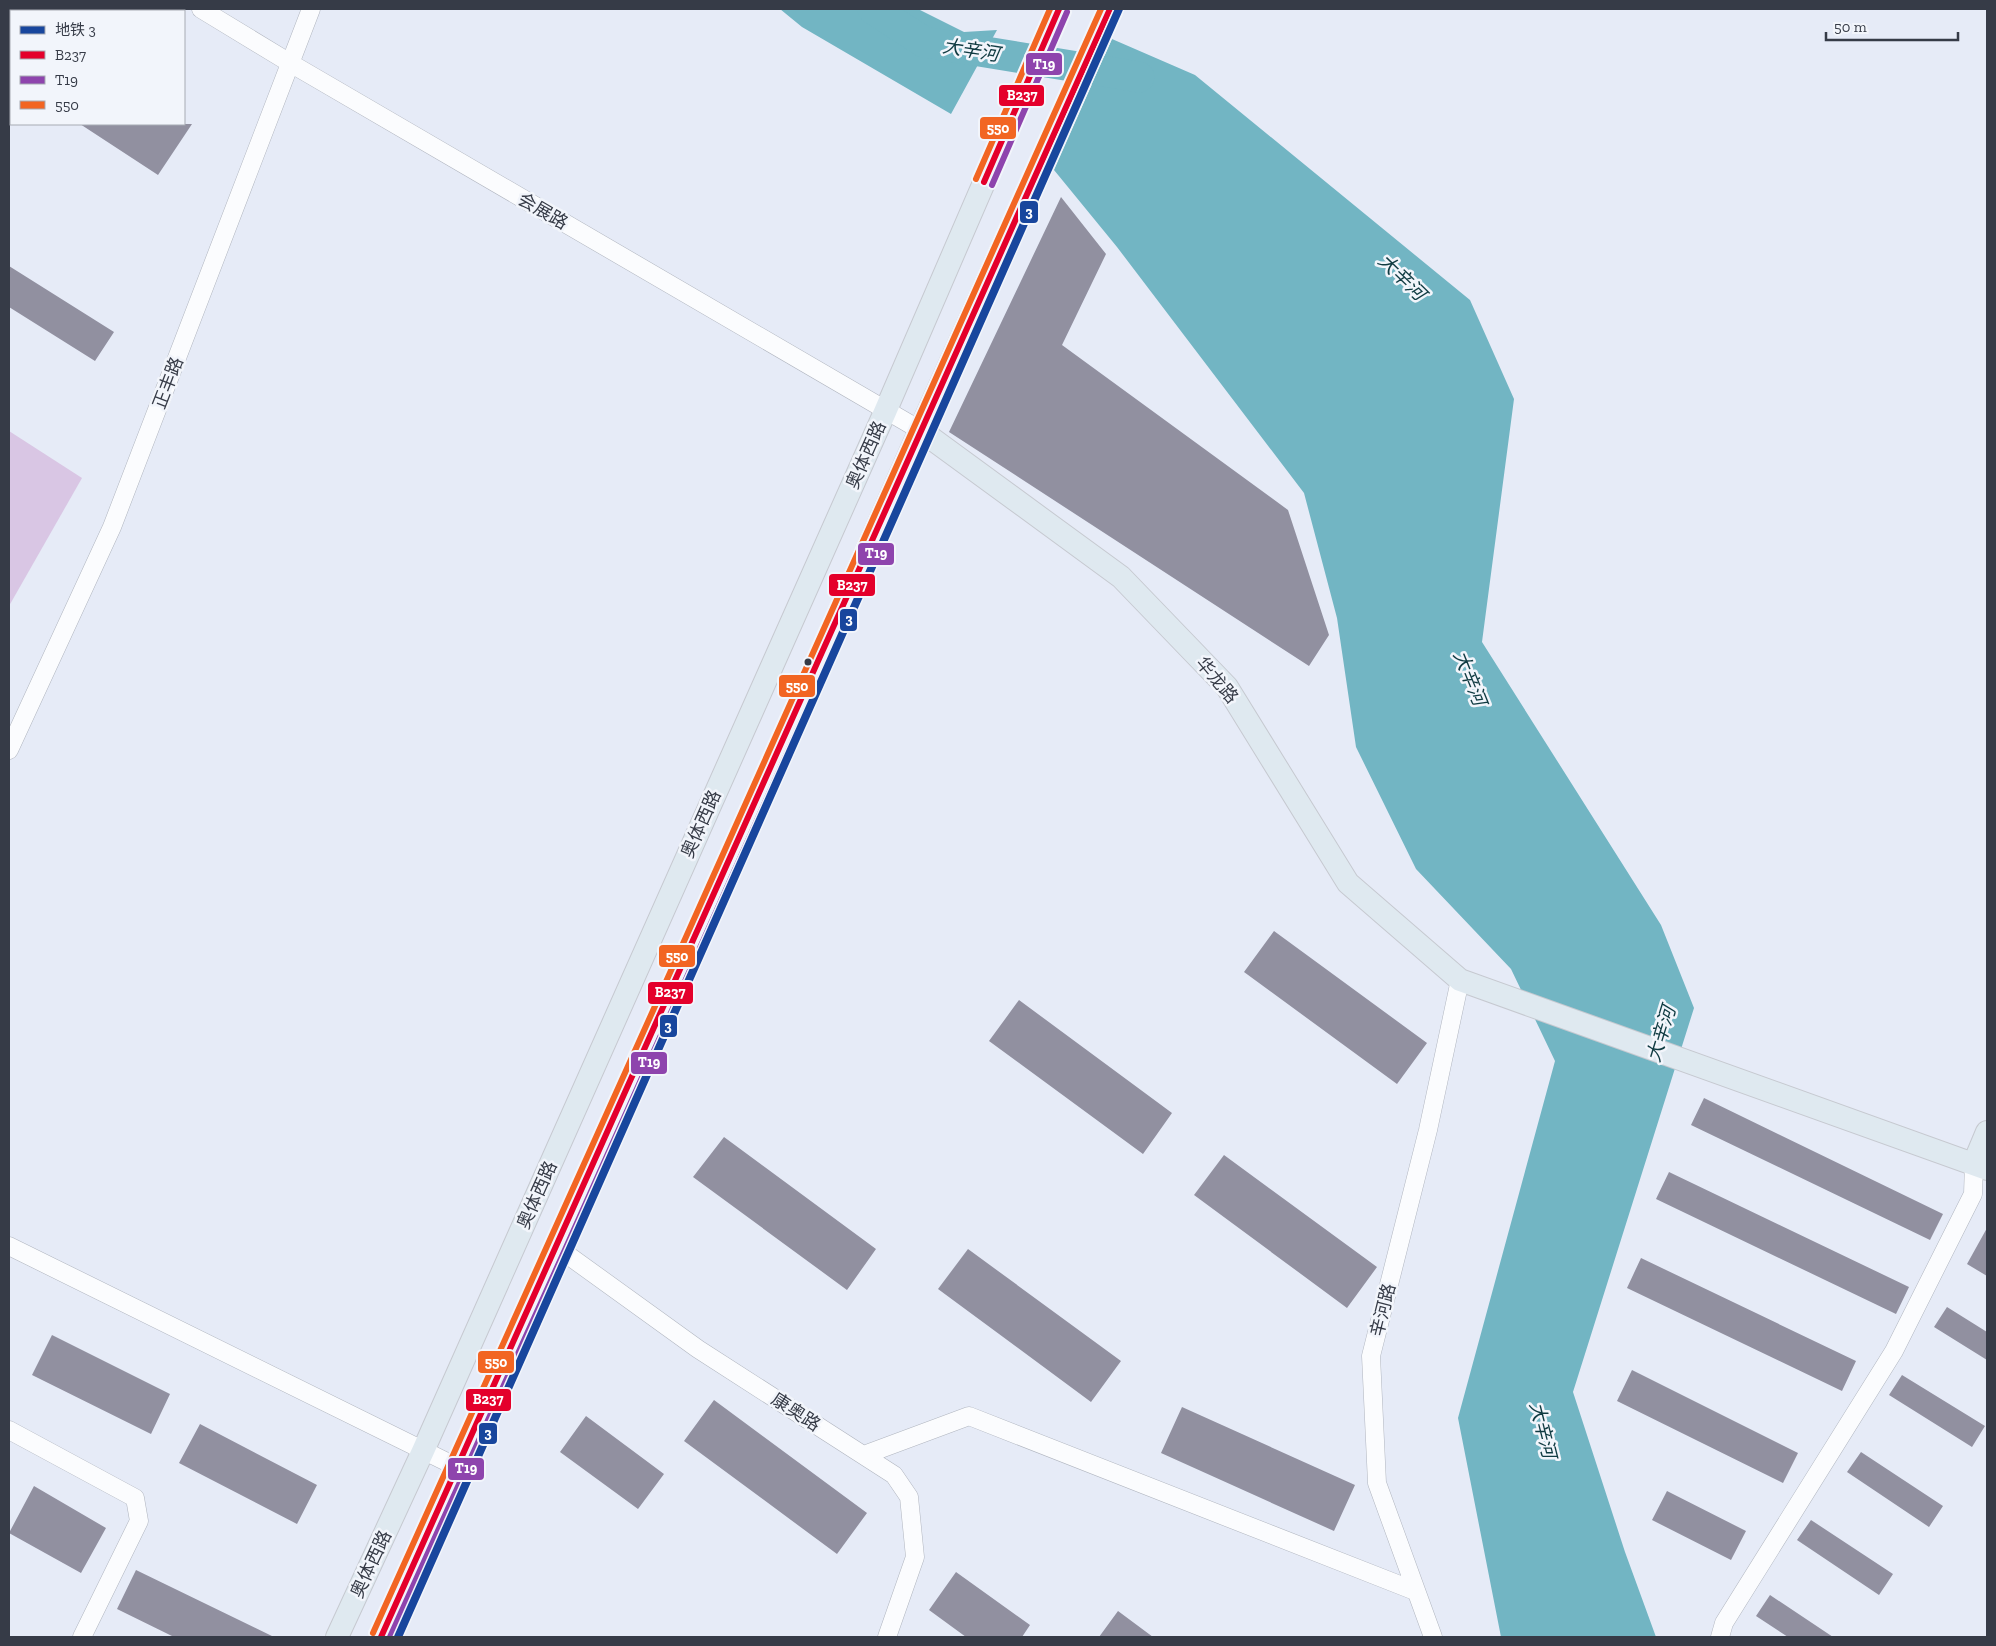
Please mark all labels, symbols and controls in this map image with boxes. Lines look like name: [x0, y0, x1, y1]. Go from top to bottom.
legend: [10, 10, 185, 125]
scale bar: [1826, 10, 1958, 42]
text: 50 m: [1834, 18, 1867, 36]
text: 地铁 3: [55, 21, 96, 39]
water label: 大辛河: [941, 34, 1005, 66]
text: B237: [55, 46, 86, 64]
line badge: T19: [1025, 52, 1063, 76]
text: T19: [1033, 56, 1056, 73]
text: T19: [55, 71, 78, 89]
line badge: B237: [998, 84, 1045, 107]
text: B237: [1007, 87, 1037, 104]
text: 550: [55, 96, 79, 114]
line badge: 550: [979, 116, 1017, 140]
text: 550: [987, 120, 1009, 137]
street label: 会展路: [514, 188, 572, 234]
line badge: 3: [1019, 200, 1039, 224]
text: 3: [1025, 204, 1033, 221]
water label: 大辛河: [1374, 249, 1433, 308]
street label: 正丰路: [148, 354, 188, 412]
street label: 奥体西路: [841, 418, 891, 492]
line badge: T19: [857, 542, 895, 566]
text: T19: [865, 545, 888, 562]
line badge: B237: [828, 573, 876, 597]
text: B237: [837, 577, 867, 594]
line badge: 3: [839, 608, 858, 632]
text: 3: [845, 611, 853, 628]
water label: 大辛河: [1449, 647, 1493, 712]
street label: 华龙路: [1191, 652, 1243, 708]
unlabelled marker: [803, 657, 813, 667]
line badge: 550: [778, 674, 816, 698]
text: 550: [786, 678, 808, 695]
street label: 奥体西路: [676, 787, 726, 861]
line badge: 550: [658, 944, 696, 968]
text: 550: [666, 948, 688, 965]
line badge: B237: [647, 981, 694, 1005]
text: B237: [655, 984, 685, 1001]
water label: 大辛河: [1642, 1000, 1681, 1065]
line badge: 3: [659, 1014, 678, 1038]
text: 3: [664, 1018, 672, 1035]
line badge: T19: [630, 1051, 668, 1075]
text: T19: [638, 1054, 661, 1071]
street label: 奥体西路: [512, 1158, 562, 1232]
street label: 辛河路: [1366, 1281, 1400, 1339]
line badge: 550: [477, 1350, 515, 1374]
text: 550: [485, 1354, 507, 1371]
line badge: B237: [465, 1388, 512, 1412]
street label: 康奥路: [767, 1388, 825, 1436]
text: B237: [473, 1391, 503, 1408]
water label: 大辛河: [1525, 1400, 1562, 1464]
line badge: 3: [478, 1422, 498, 1445]
text: 3: [484, 1425, 492, 1442]
line badge: T19: [447, 1457, 485, 1481]
text: T19: [455, 1460, 478, 1477]
street label: 奥体西路: [346, 1527, 396, 1601]

